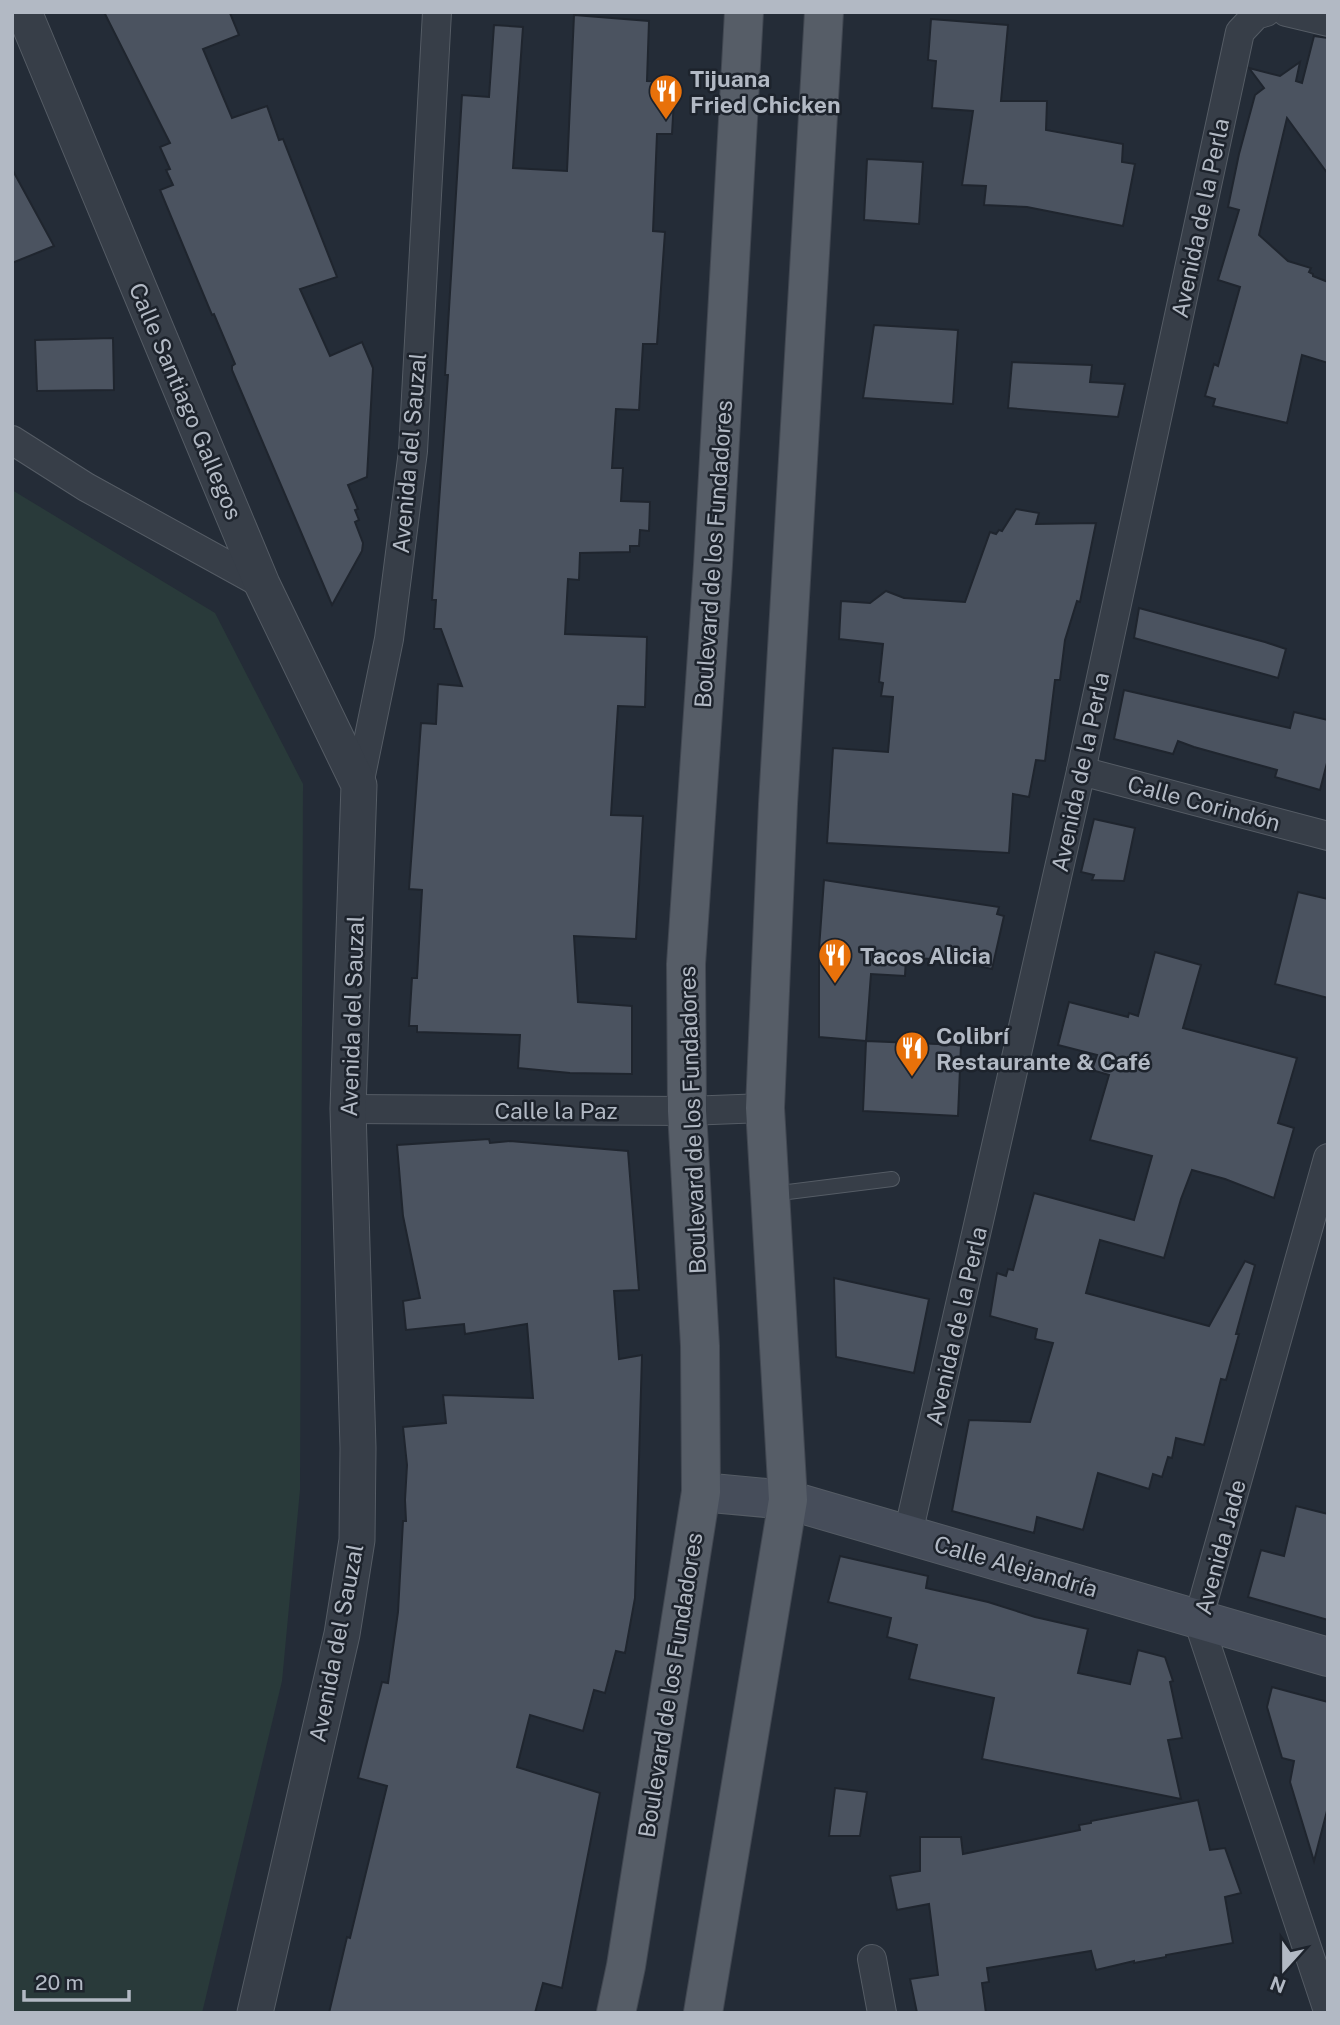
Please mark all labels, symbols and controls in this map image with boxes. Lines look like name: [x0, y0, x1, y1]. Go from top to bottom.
place label: Tijuana Fried Chicken: [690, 65, 841, 118]
restaurant icon: Tijuana Fried Chicken: [647, 72, 685, 121]
street label: Avenida de la Perla: [1166, 116, 1234, 320]
street label: Calle Santiago Gallegos: [124, 279, 248, 523]
street label: Avenida del Sauzal: [387, 351, 431, 555]
street label: Boulevard de los Fundadores: [689, 399, 737, 709]
street label: Avenida de la Perla: [1046, 670, 1114, 874]
street label: Calle Corindón: [1125, 770, 1283, 836]
street label: Avenida del Sauzal: [335, 915, 369, 1117]
restaurant icon: Tacos Alicia: [816, 936, 854, 985]
place label: Tacos Alicia: [860, 942, 991, 969]
street label: Boulevard de los Fundadores: [673, 965, 711, 1275]
place label: Colibrí Restaurante & Café: [936, 1022, 1151, 1075]
restaurant icon: Colibrí Restaurante & Café: [893, 1029, 931, 1078]
street label: Calle la Paz: [494, 1097, 618, 1124]
street label: Avenida de la Perla: [920, 1224, 992, 1428]
street label: Avenida Jade: [1189, 1476, 1251, 1618]
street label: Calle Alejandría: [931, 1530, 1101, 1602]
street label: Boulevard de los Fundadores: [633, 1531, 707, 1839]
street label: Avenida del Sauzal: [304, 1541, 368, 1745]
north arrow: [1249, 1934, 1319, 2004]
scale bar: [24, 1958, 130, 2002]
text: 20 m: [35, 1970, 84, 1995]
text: N: [1267, 1972, 1289, 1998]

